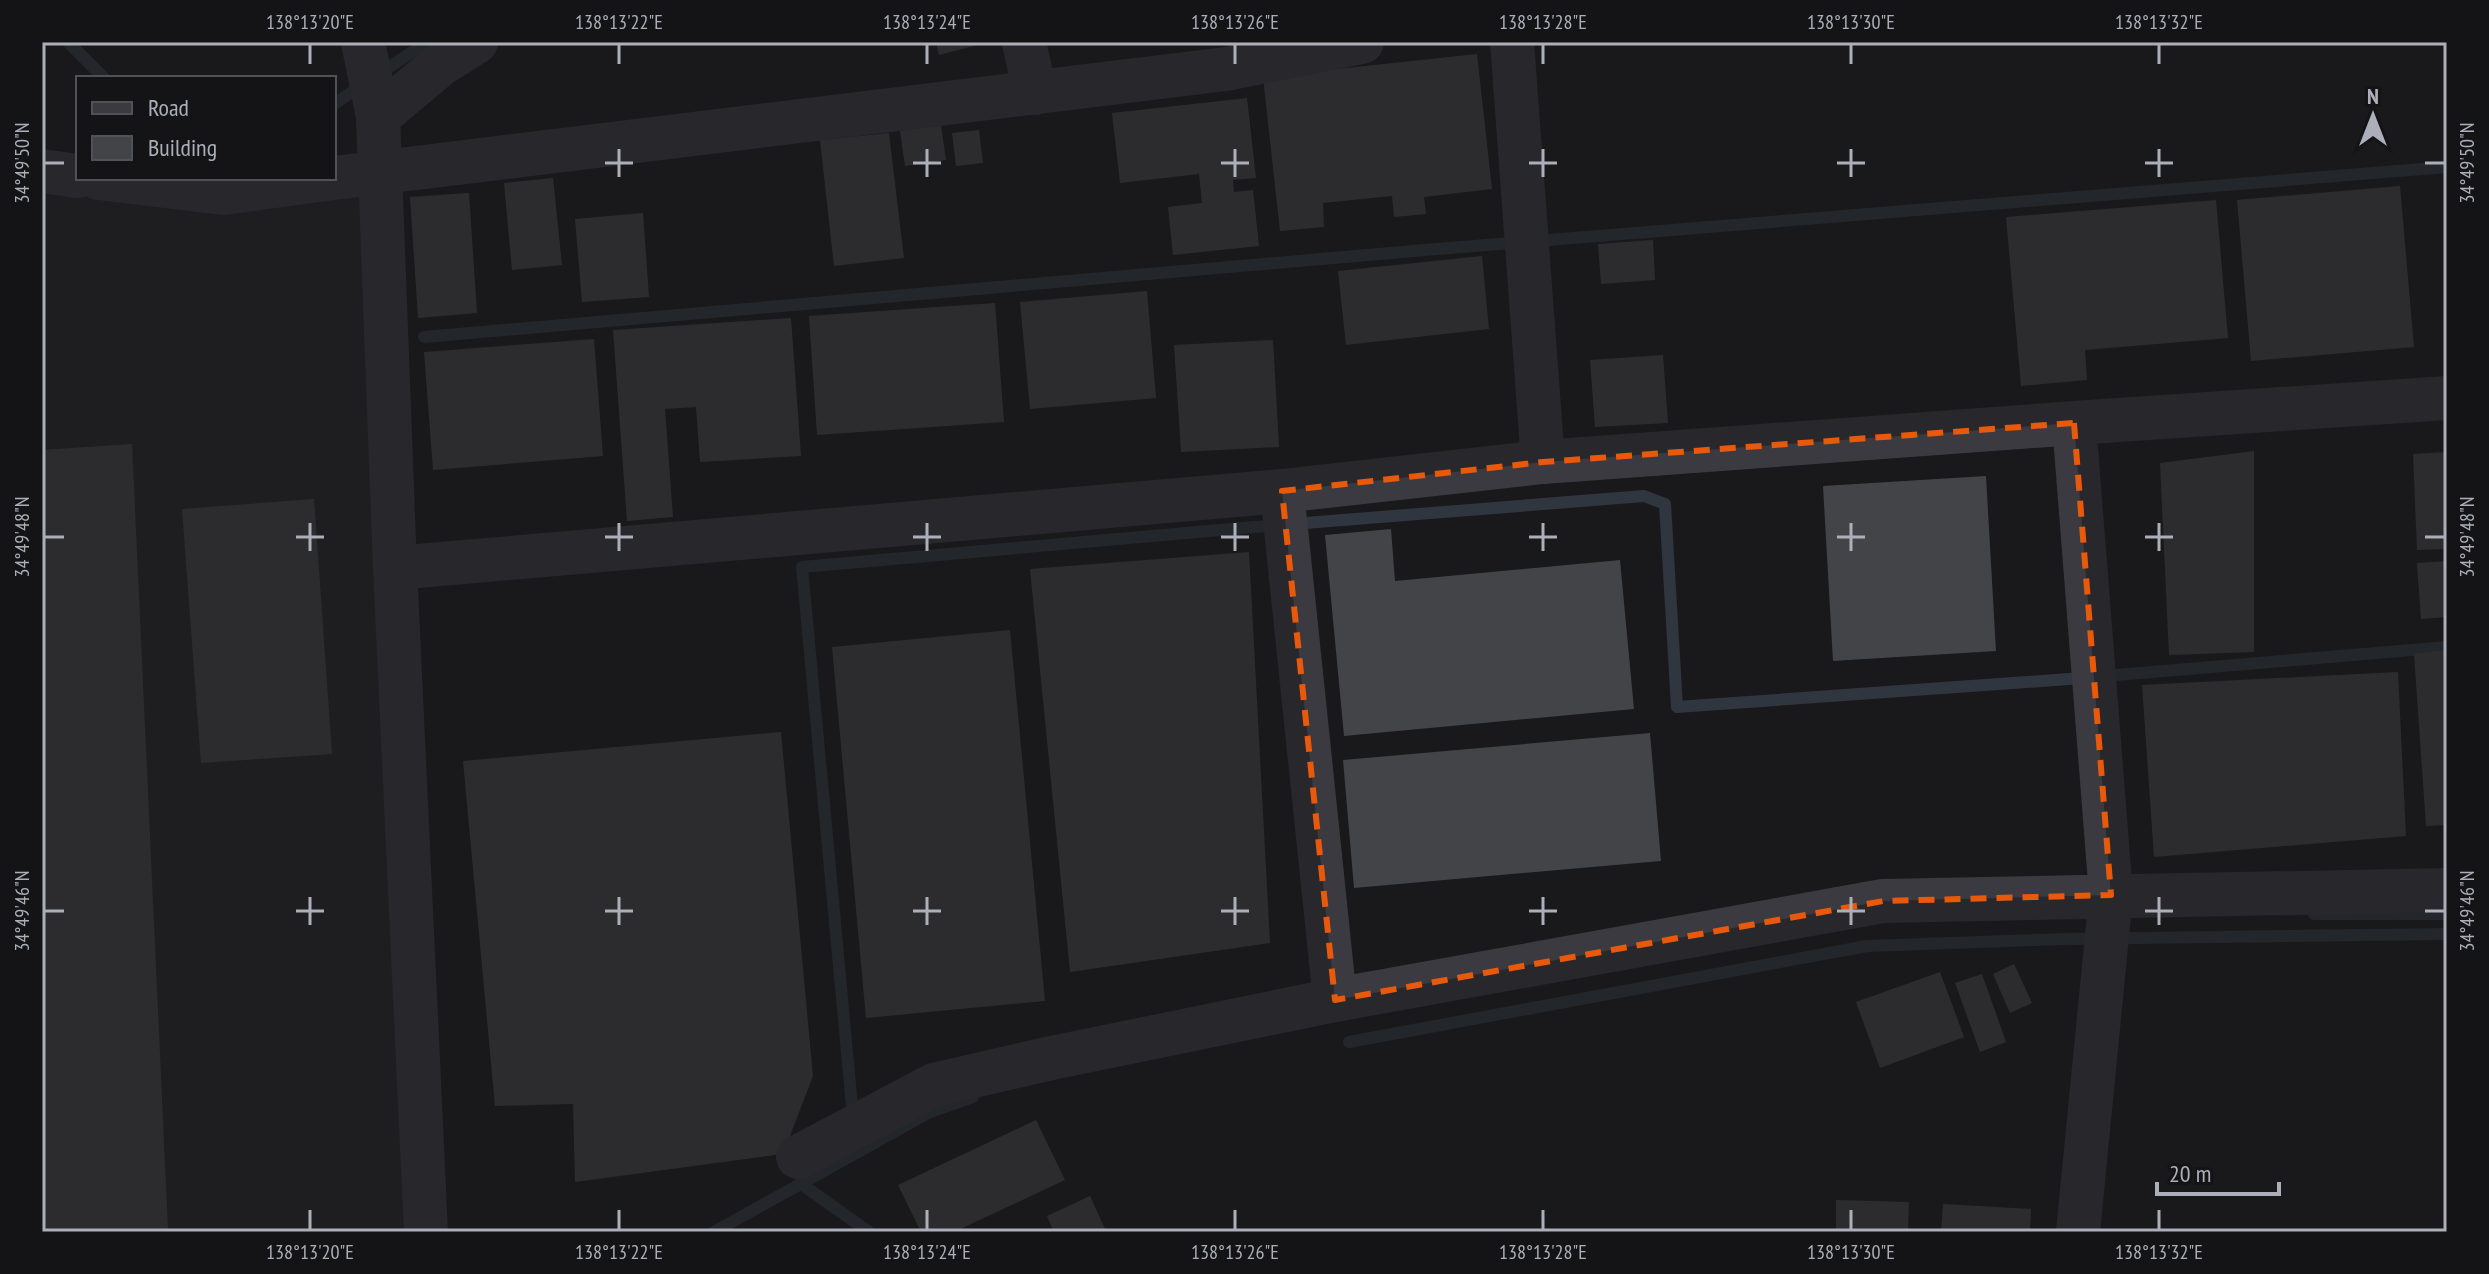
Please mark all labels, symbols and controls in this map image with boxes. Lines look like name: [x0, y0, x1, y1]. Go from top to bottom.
text: 138°13'20"E: [266, 9, 354, 35]
text: 138°13'22"E: [575, 9, 663, 35]
text: 138°13'24"E: [883, 9, 971, 35]
text: 138°13'26"E: [1191, 9, 1279, 35]
text: 138°13'28"E: [1499, 9, 1587, 35]
text: 138°13'30"E: [1807, 9, 1895, 35]
text: 138°13'32"E: [2115, 9, 2203, 35]
legend: [76, 76, 336, 180]
north arrow: [2333, 76, 2413, 156]
text: N: [2367, 82, 2379, 110]
text: Road: [148, 92, 189, 123]
text: 34°49'50"N: [9, 123, 35, 203]
text: 34°49'50"N: [2454, 123, 2480, 203]
text: Building: [148, 132, 217, 163]
text: 34°49'48"N: [9, 497, 35, 577]
text: 34°49'48"N: [2454, 497, 2480, 577]
text: 34°49'46"N: [9, 871, 35, 951]
text: 34°49'46"N: [2454, 871, 2480, 951]
scale bar: [2157, 1146, 2279, 1196]
text: 20 m: [2169, 1158, 2211, 1189]
text: 138°13'20"E: [266, 1239, 354, 1265]
text: 138°13'22"E: [575, 1239, 663, 1265]
text: 138°13'24"E: [883, 1239, 971, 1265]
text: 138°13'26"E: [1191, 1239, 1279, 1265]
text: 138°13'28"E: [1499, 1239, 1587, 1265]
text: 138°13'30"E: [1807, 1239, 1895, 1265]
text: 138°13'32"E: [2115, 1239, 2203, 1265]

